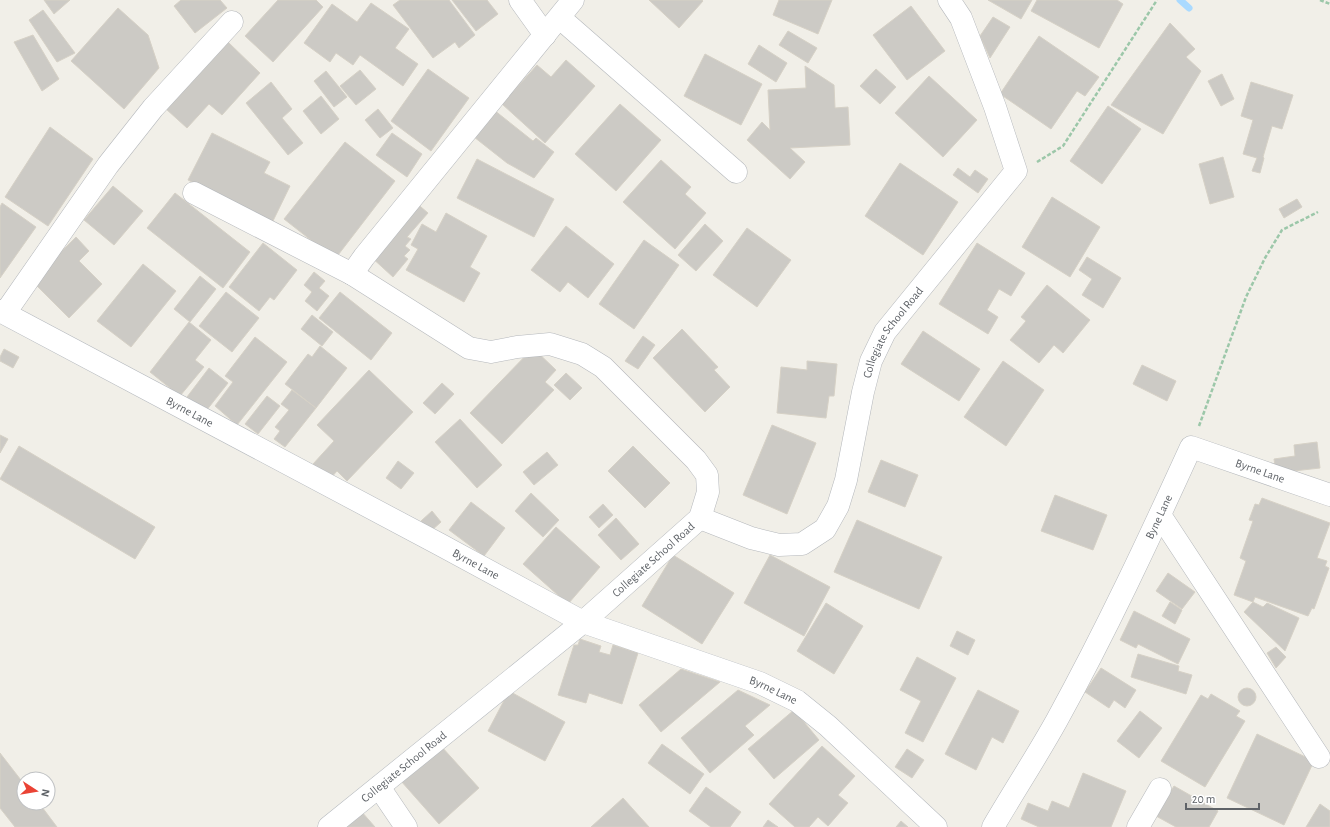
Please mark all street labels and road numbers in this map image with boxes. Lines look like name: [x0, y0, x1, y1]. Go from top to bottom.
street label: Collegiate School Road: [861, 285, 925, 379]
street label: Byrne Lane: [164, 394, 215, 429]
street label: Byrne Lane: [1234, 457, 1286, 485]
street label: Byne Lane: [1143, 493, 1174, 541]
street label: Collegiate School Road: [610, 520, 697, 599]
street label: Byrne Lane: [450, 546, 501, 582]
street label: Byrne Lane: [748, 674, 799, 706]
street label: Collegiate School Road: [359, 729, 449, 805]

